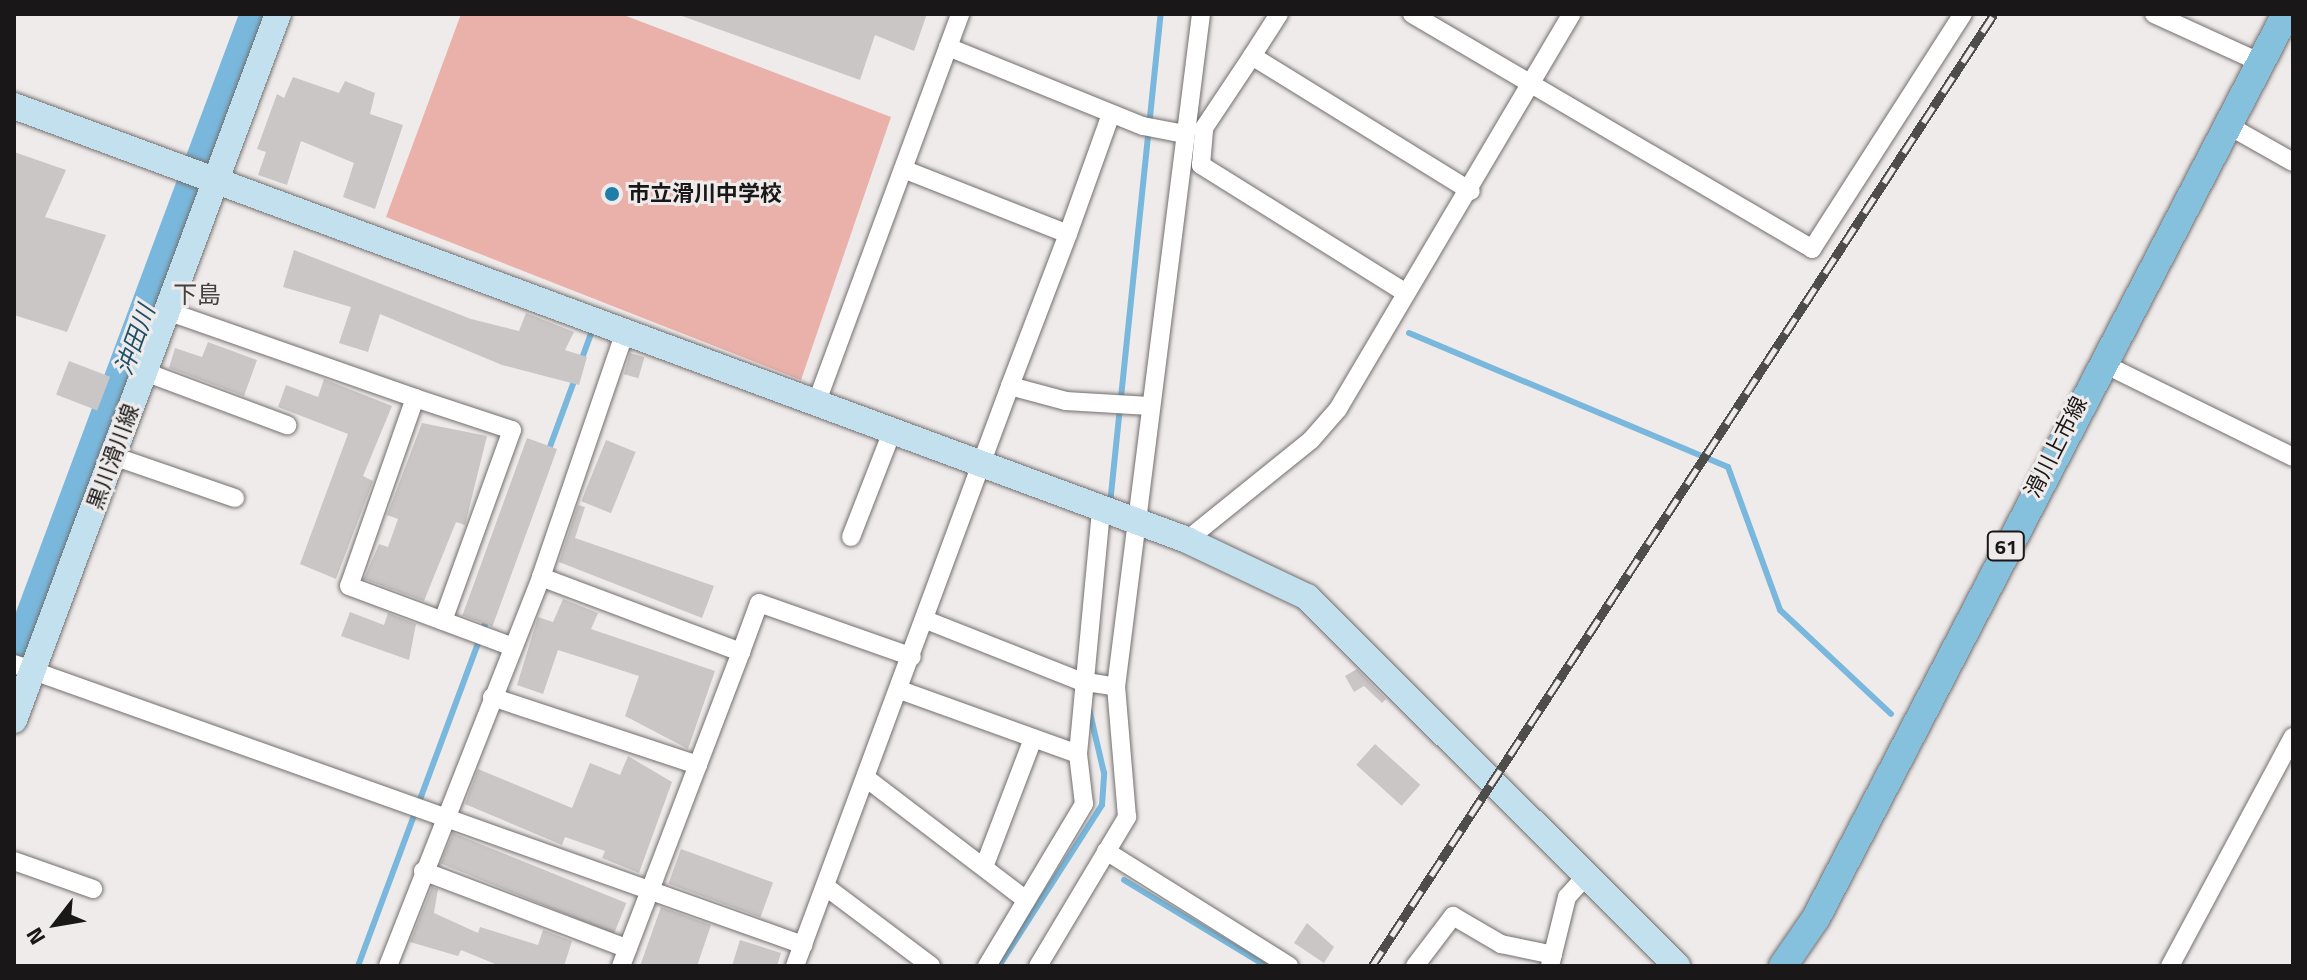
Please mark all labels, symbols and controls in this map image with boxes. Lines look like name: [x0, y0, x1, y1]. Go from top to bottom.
place label: 市立滑川中学校: [628, 181, 782, 207]
marker: 市立滑川中学校: [603, 185, 621, 203]
district label: 下島: [173, 281, 221, 309]
water label: 沖田川: [109, 301, 161, 379]
street label: 滑川上市線: [2019, 392, 2093, 502]
street label: 黒川滑川線: [82, 401, 144, 513]
road number: 61: [1986, 530, 2026, 562]
north arrow: [16, 884, 96, 964]
text: N: [17, 921, 54, 952]

